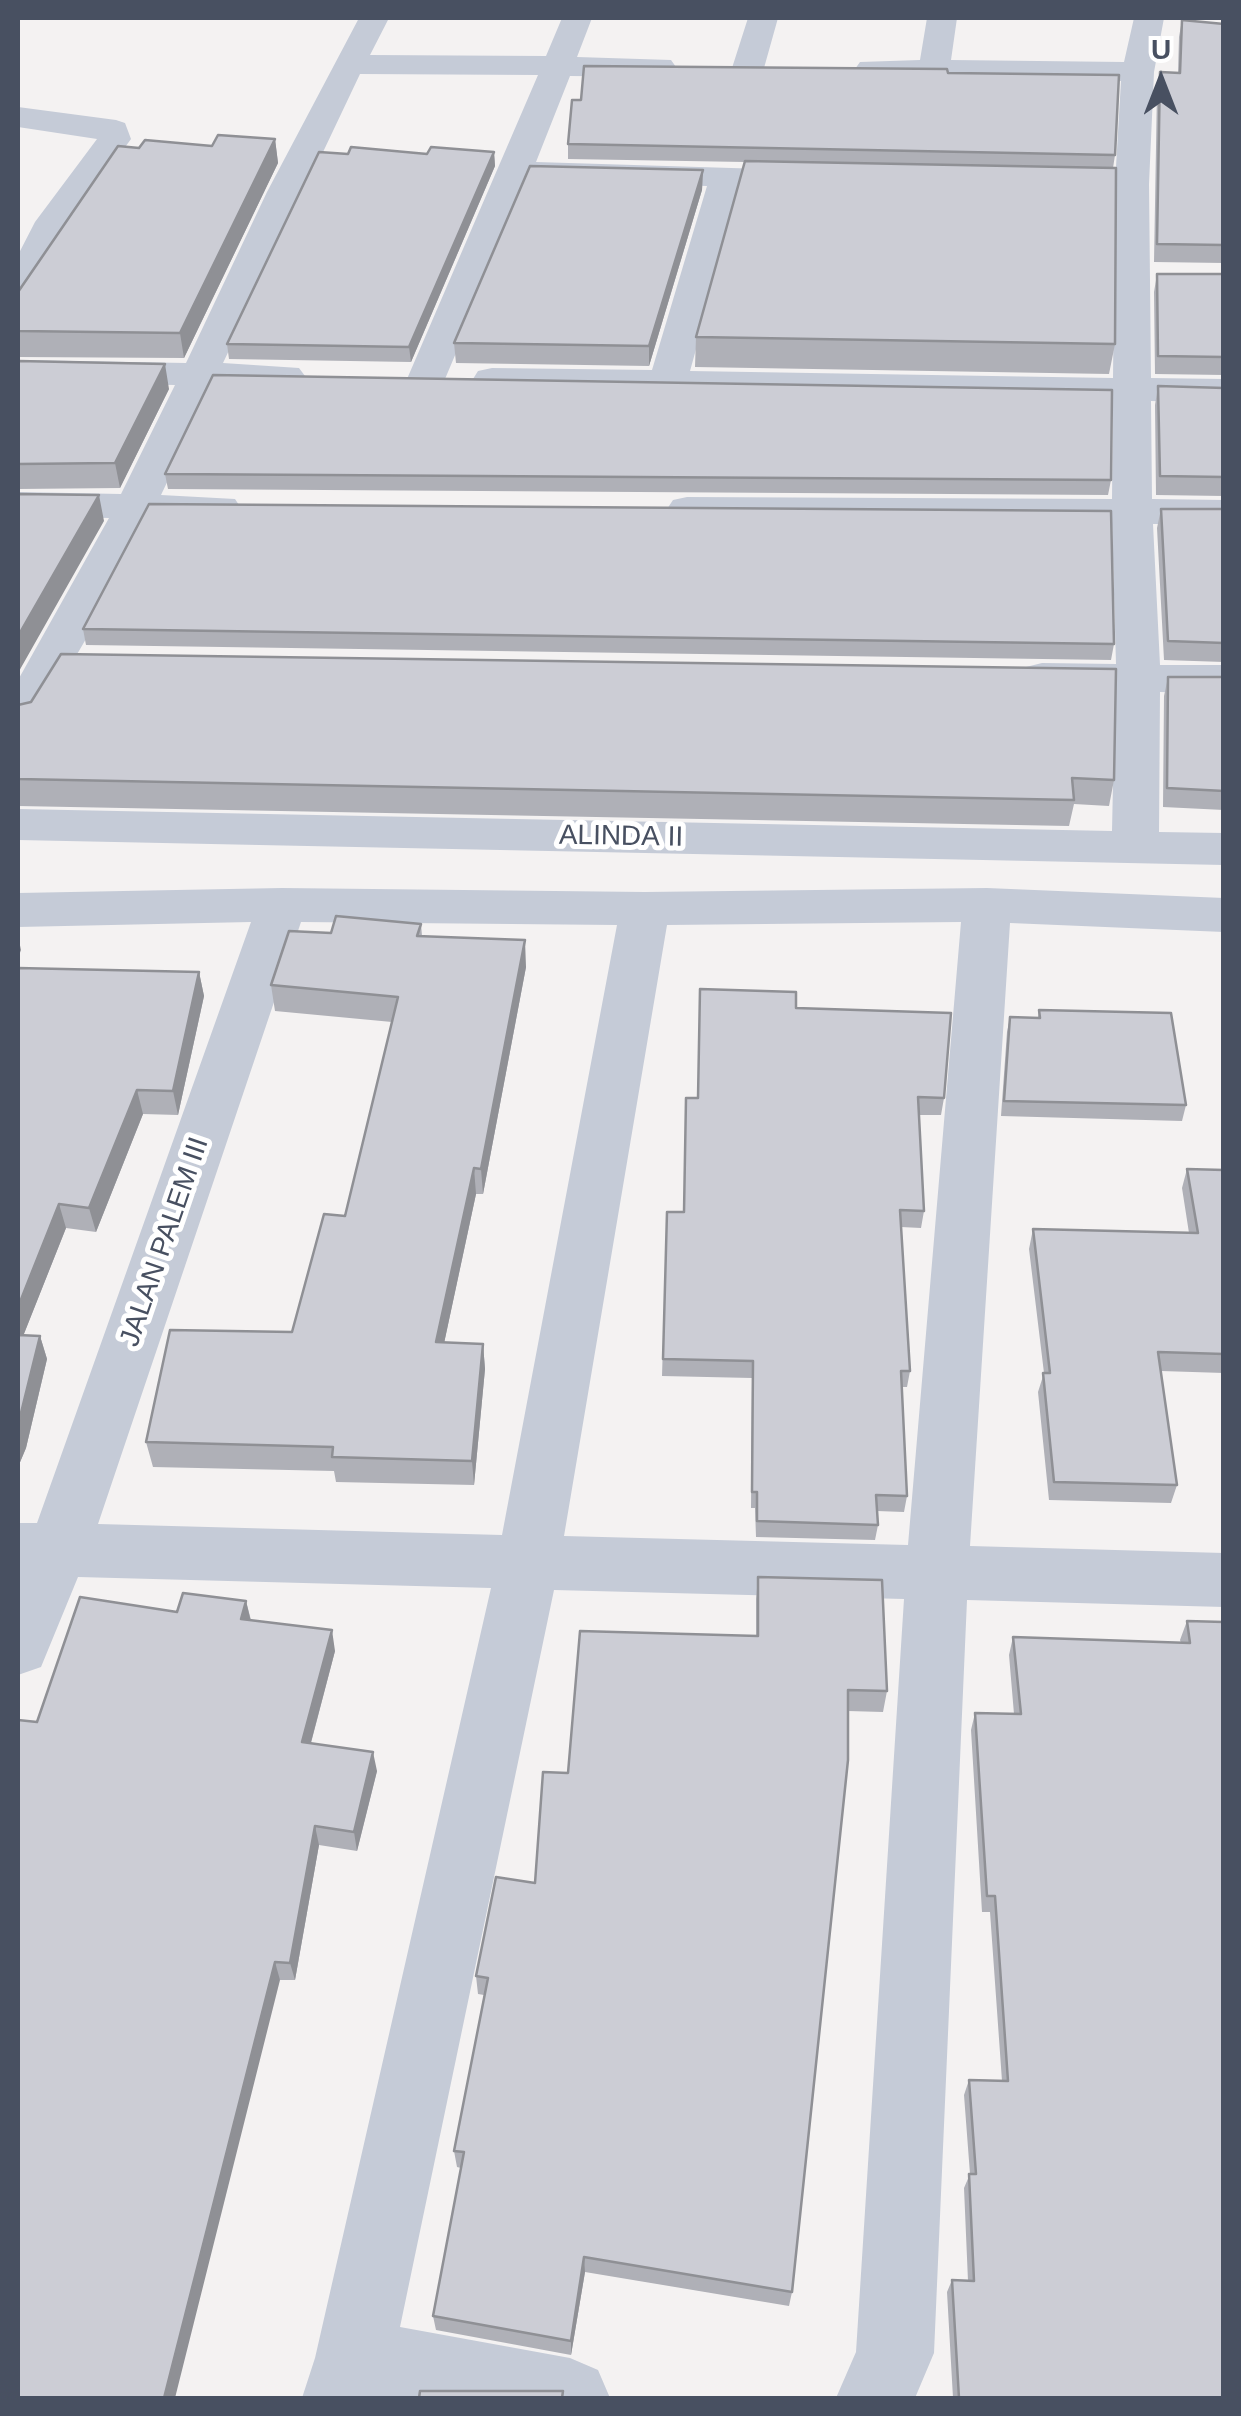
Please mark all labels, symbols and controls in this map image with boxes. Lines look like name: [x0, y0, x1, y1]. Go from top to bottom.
north arrow: [1111, 30, 1211, 130]
text: U: [1151, 34, 1171, 65]
street label: ALINDA II: [558, 819, 684, 855]
street label: JALAN PALEM III: [113, 1133, 217, 1351]

